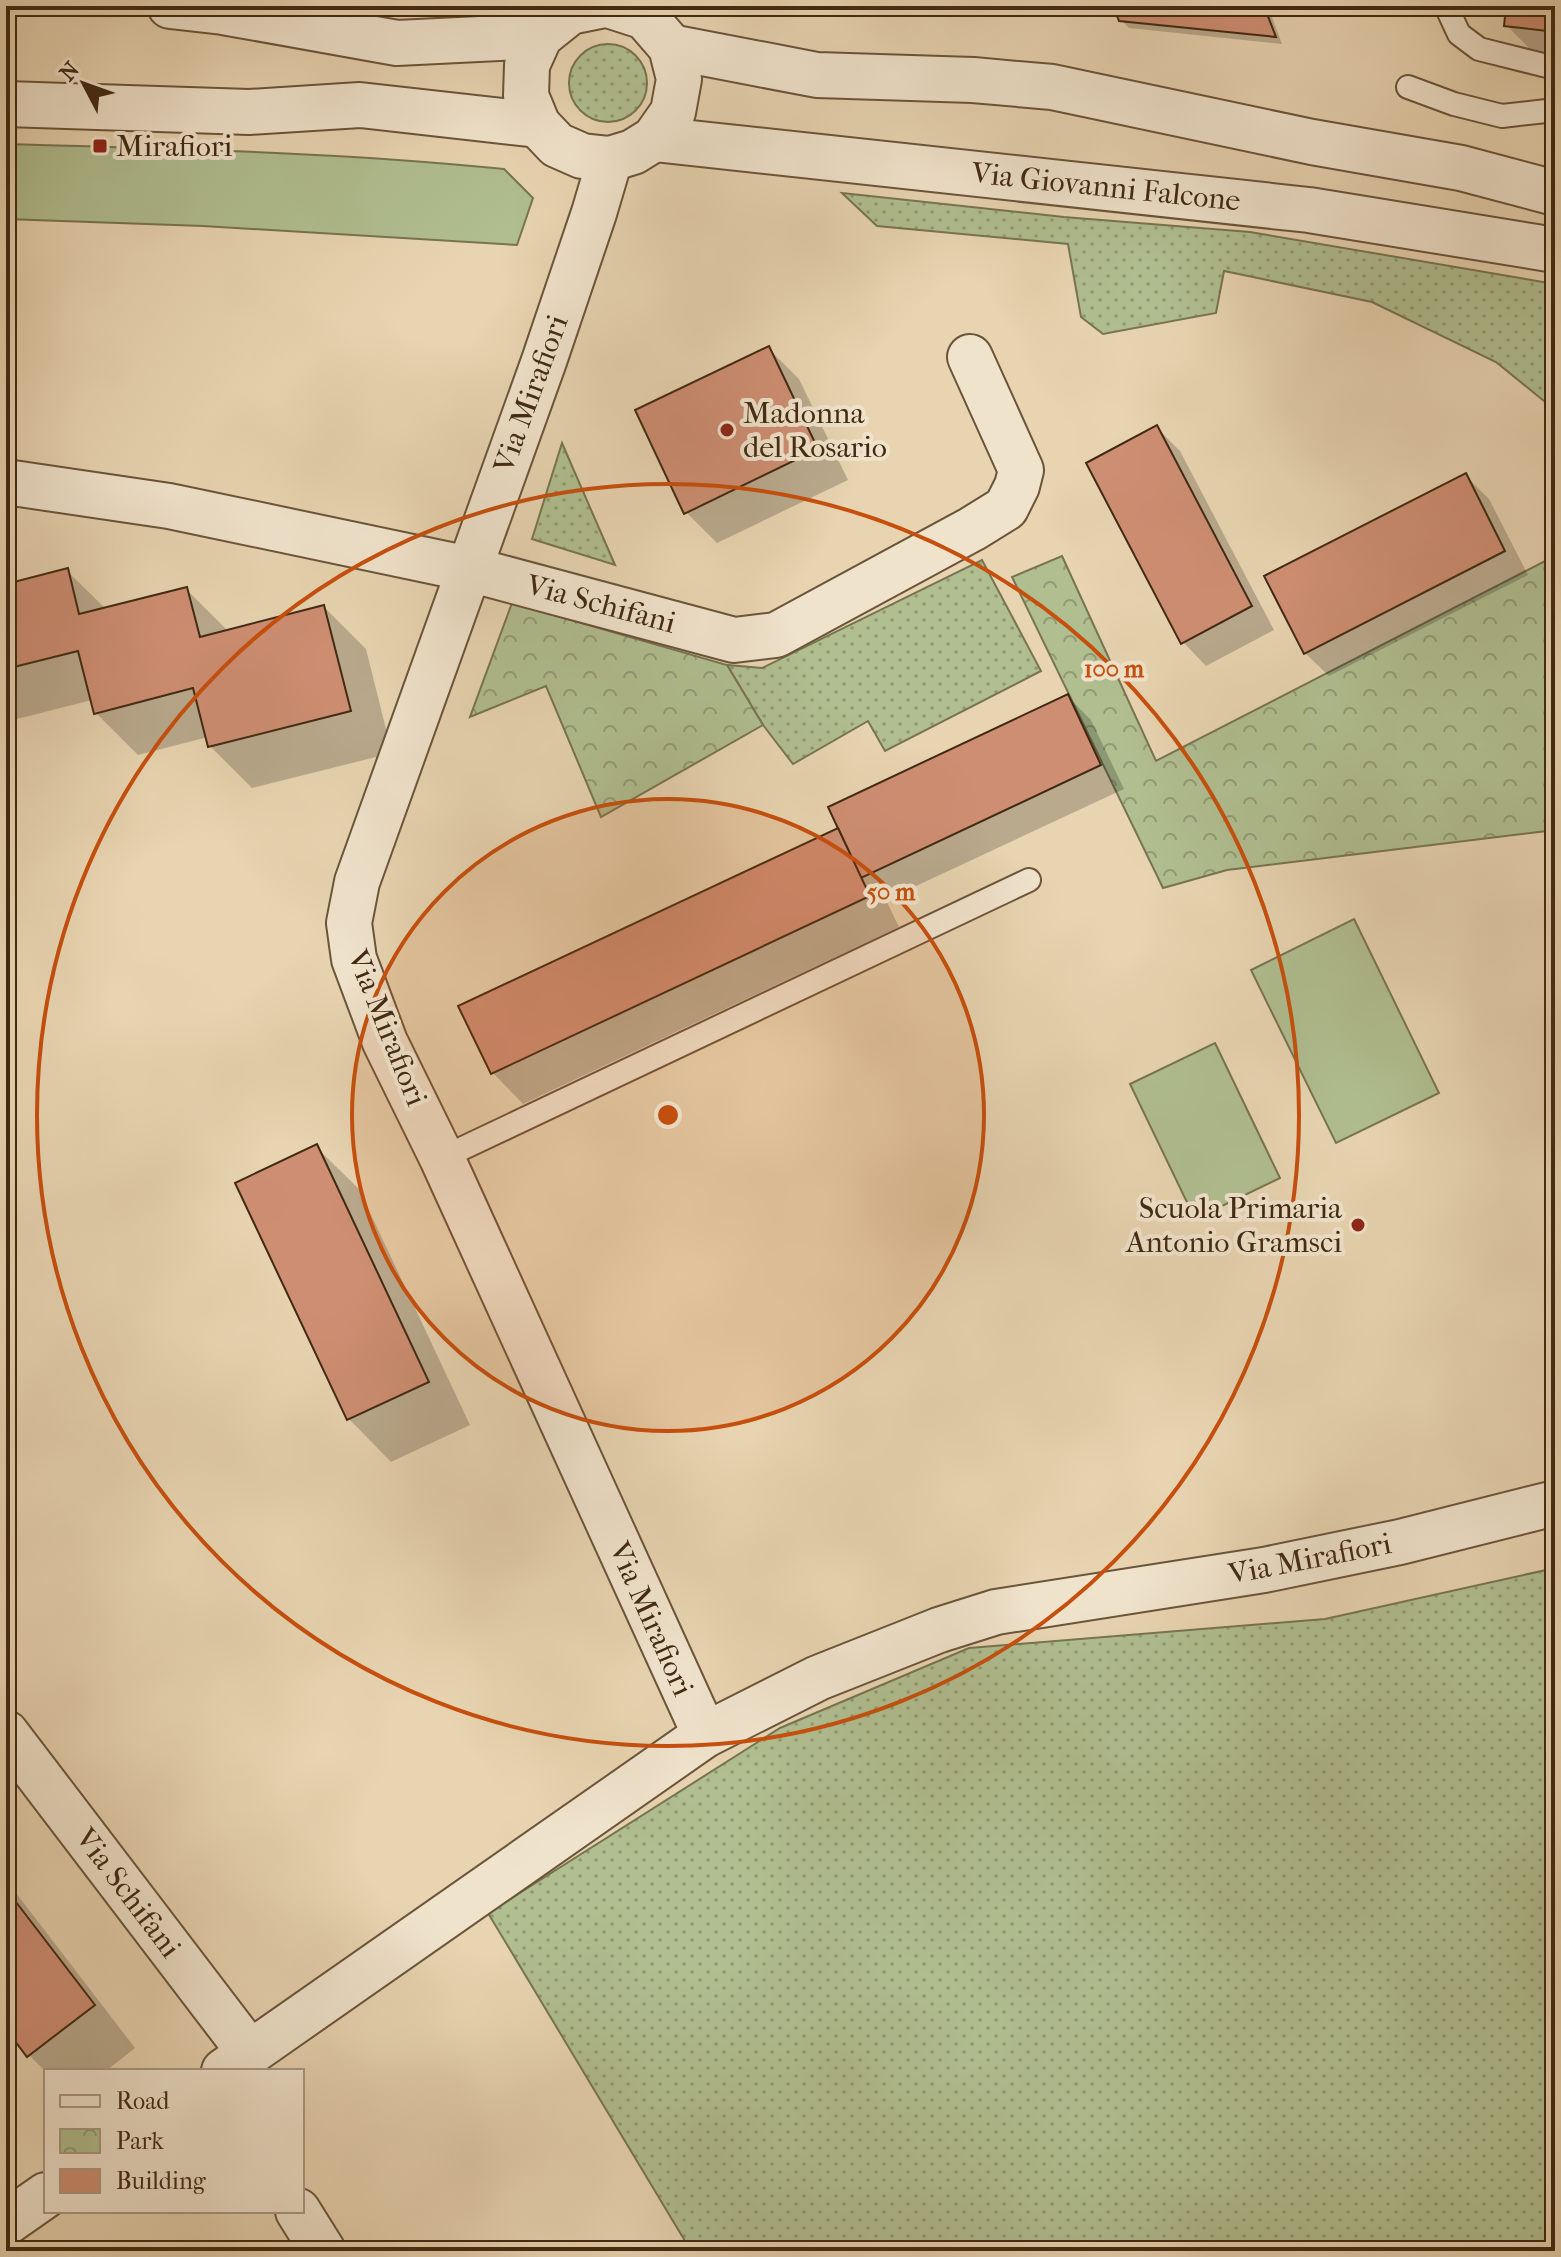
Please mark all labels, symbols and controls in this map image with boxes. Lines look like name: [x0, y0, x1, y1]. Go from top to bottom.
north arrow: [44, 44, 124, 124]
text: N: [54, 56, 85, 86]
place label: Mirafiori: [116, 129, 232, 164]
marker: Mirafiori: [91, 137, 109, 155]
street label: Via Giovanni Falcone: [969, 155, 1242, 219]
street label: Via Mirafiori: [486, 310, 576, 478]
place label: Madonna del Rosario: [743, 396, 887, 465]
marker: Madonna del Rosario: [718, 421, 736, 439]
street label: Via Schifani: [522, 567, 680, 641]
text: 100 m: [1084, 655, 1145, 683]
text: 50 m: [867, 878, 916, 906]
street label: Via Mirafiori: [340, 944, 434, 1111]
centre of rings: [654, 1101, 682, 1129]
place label: Scuola Primaria Antonio Gramsci: [1125, 1191, 1343, 1260]
marker: Scuola Primaria Antonio Gramsci: [1349, 1216, 1367, 1234]
street label: Via Mirafiori: [1225, 1526, 1394, 1592]
street label: Via Mirafiori: [601, 1536, 701, 1702]
street label: Via Schifani: [67, 1821, 188, 1965]
legend: [44, 2069, 304, 2213]
text: Road: [116, 2087, 170, 2115]
text: Park: [116, 2127, 164, 2155]
text: Building: [116, 2167, 207, 2195]

